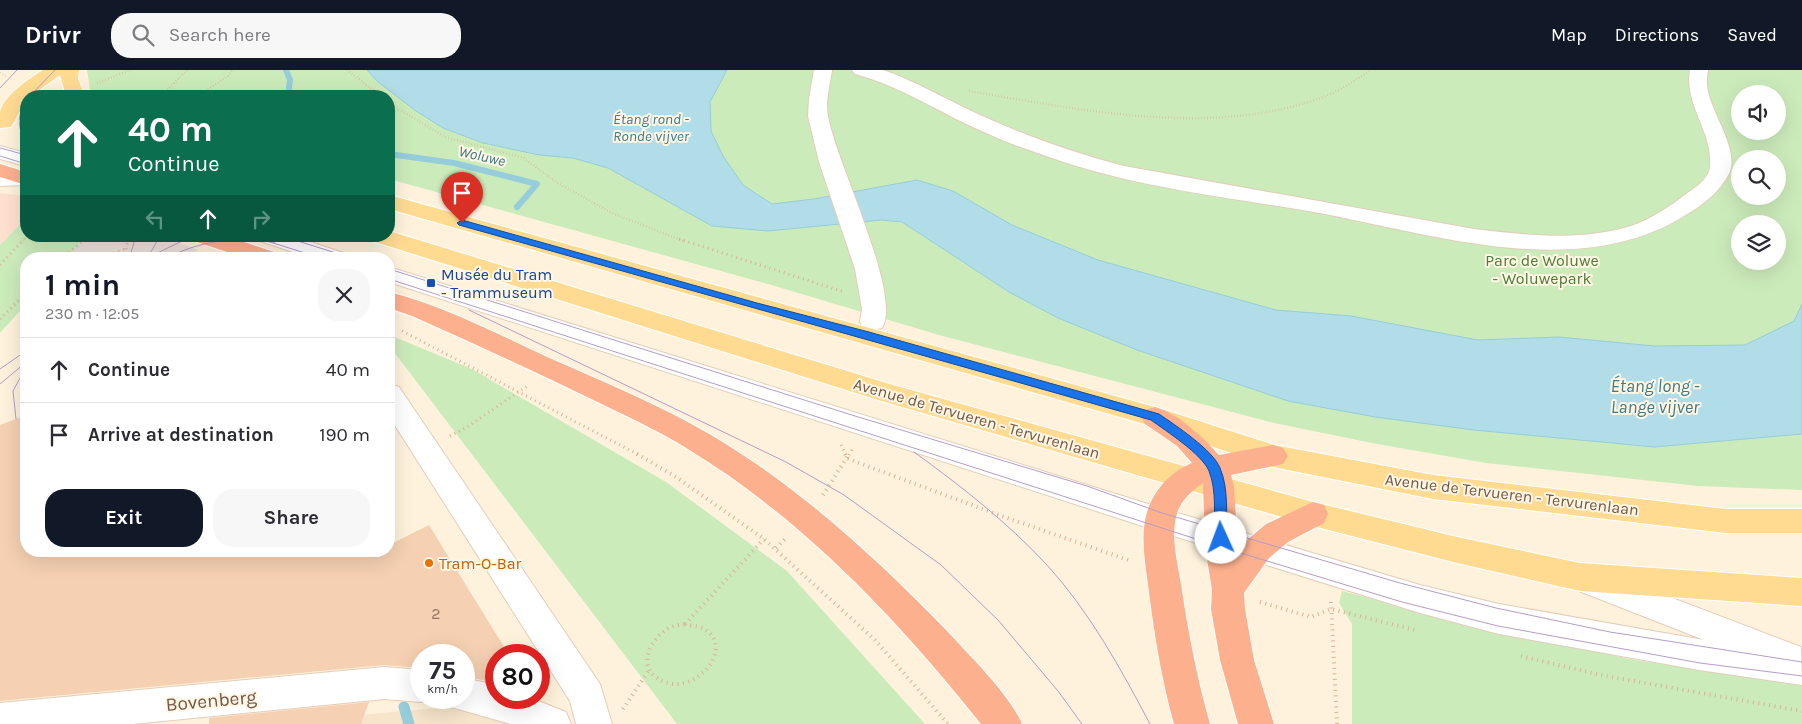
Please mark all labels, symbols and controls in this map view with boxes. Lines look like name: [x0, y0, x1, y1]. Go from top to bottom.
search box: [111, 13, 461, 58]
text: Drivr: [25, 21, 81, 49]
icon: search: [129, 21, 157, 49]
text: Search here: [169, 24, 271, 46]
text: Map: [1551, 24, 1587, 46]
text: Directions: [1615, 24, 1699, 46]
text: Saved: [1727, 24, 1777, 46]
map controls: [1731, 85, 1786, 270]
button: sound: [1731, 85, 1786, 140]
text: 40 m: [128, 109, 213, 150]
icon: ahead: [45, 110, 110, 175]
water label: Étang rond - Ronde vijver: [613, 110, 690, 145]
water label: Woluwe: [457, 142, 507, 170]
button: search: [1731, 150, 1786, 205]
text: Continue: [128, 151, 220, 177]
pin: [441, 172, 483, 223]
icon: arrive: [448, 179, 476, 207]
icon: left: [141, 205, 169, 233]
icon: ahead: [194, 205, 222, 233]
icon: right: [247, 205, 275, 233]
button: layers: [1731, 215, 1786, 270]
park label: Parc de Woluwe - Woluwepark: [1485, 251, 1599, 288]
place label: Musée du Tram - Trammuseum: [441, 265, 553, 302]
text: 1 min: [45, 267, 120, 303]
button: close: [318, 269, 370, 321]
marker: Musée du Tram - Trammuseum: [425, 277, 437, 289]
text: 230 m · 12:05: [45, 304, 139, 323]
icon: ahead: [45, 356, 73, 384]
text: Continue: [88, 359, 170, 381]
text: 40 m: [326, 359, 370, 381]
street label: Avenue de Tervueren - Tervurenlaan: [851, 374, 1102, 463]
water label: Étang long - Lange vijver: [1611, 375, 1700, 418]
icon: arrive: [45, 421, 73, 449]
text: Arrive at destination: [88, 424, 274, 446]
text: 190 m: [319, 424, 370, 446]
street label: Avenue de Tervueren - Tervurenlaan: [1384, 470, 1640, 519]
button: Exit: [45, 489, 203, 547]
button: Share: [213, 489, 370, 547]
position arrow: [1194, 511, 1246, 563]
place label: Tram-O-Bar: [439, 554, 522, 573]
marker: Tram-O-Bar: [423, 557, 435, 569]
house number: 2: [431, 604, 441, 623]
speed limit sign: 80: [485, 644, 550, 709]
text: 75: [429, 656, 456, 685]
text: km/h: [427, 682, 458, 696]
street label: Bovenberg: [165, 686, 258, 716]

